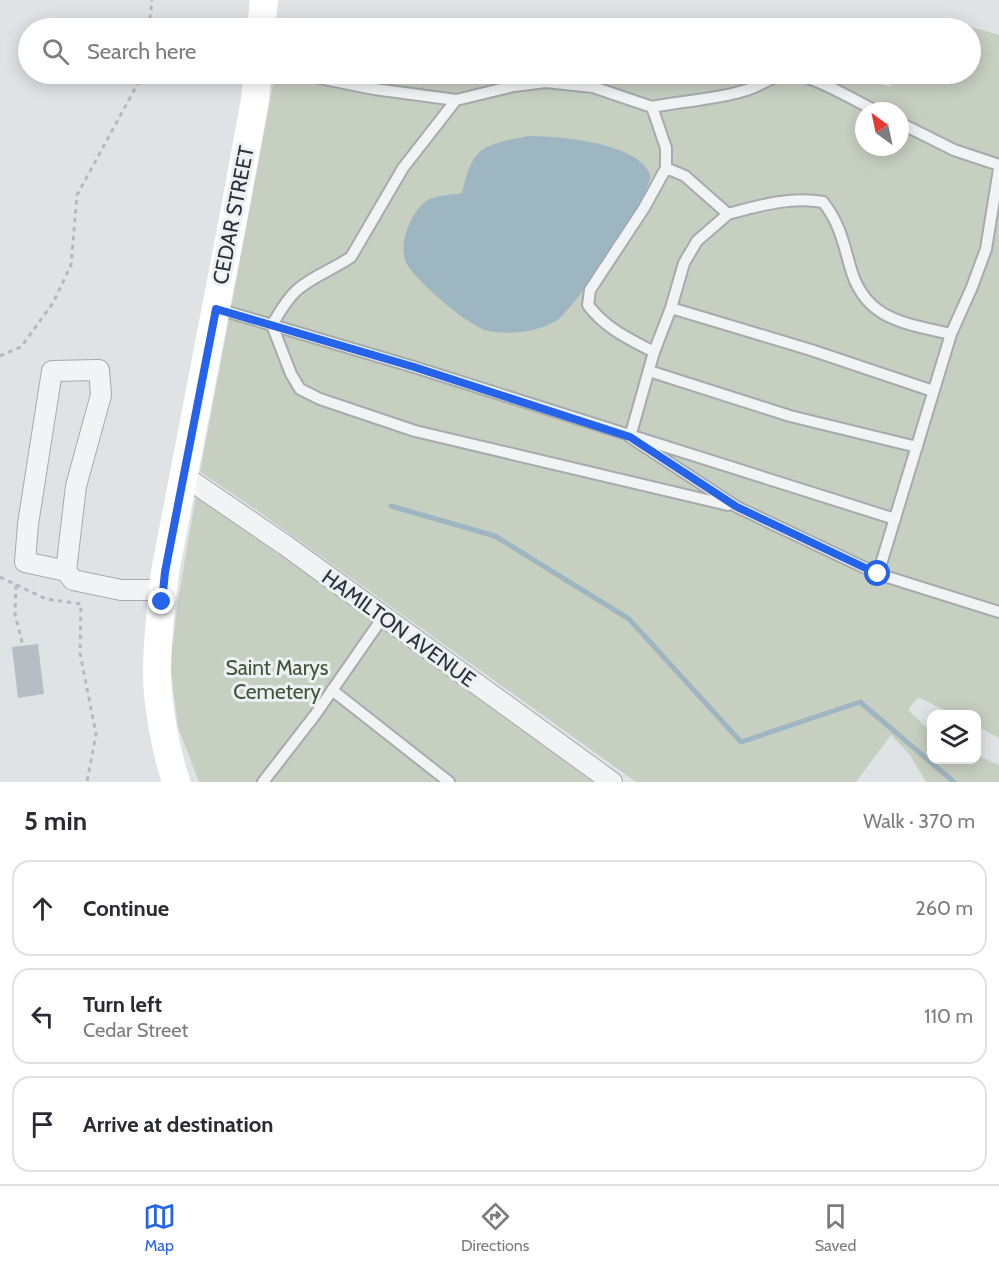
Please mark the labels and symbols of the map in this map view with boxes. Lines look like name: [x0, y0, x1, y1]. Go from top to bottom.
north arrow: [855, 102, 909, 156]
street label: CEDAR STREET: [207, 144, 259, 286]
route start: [864, 560, 890, 586]
street label: HAMILTON AVENUE: [317, 564, 481, 692]
route end: [148, 588, 174, 614]
park label: Saint Marys Cemetery: [225, 655, 329, 704]

